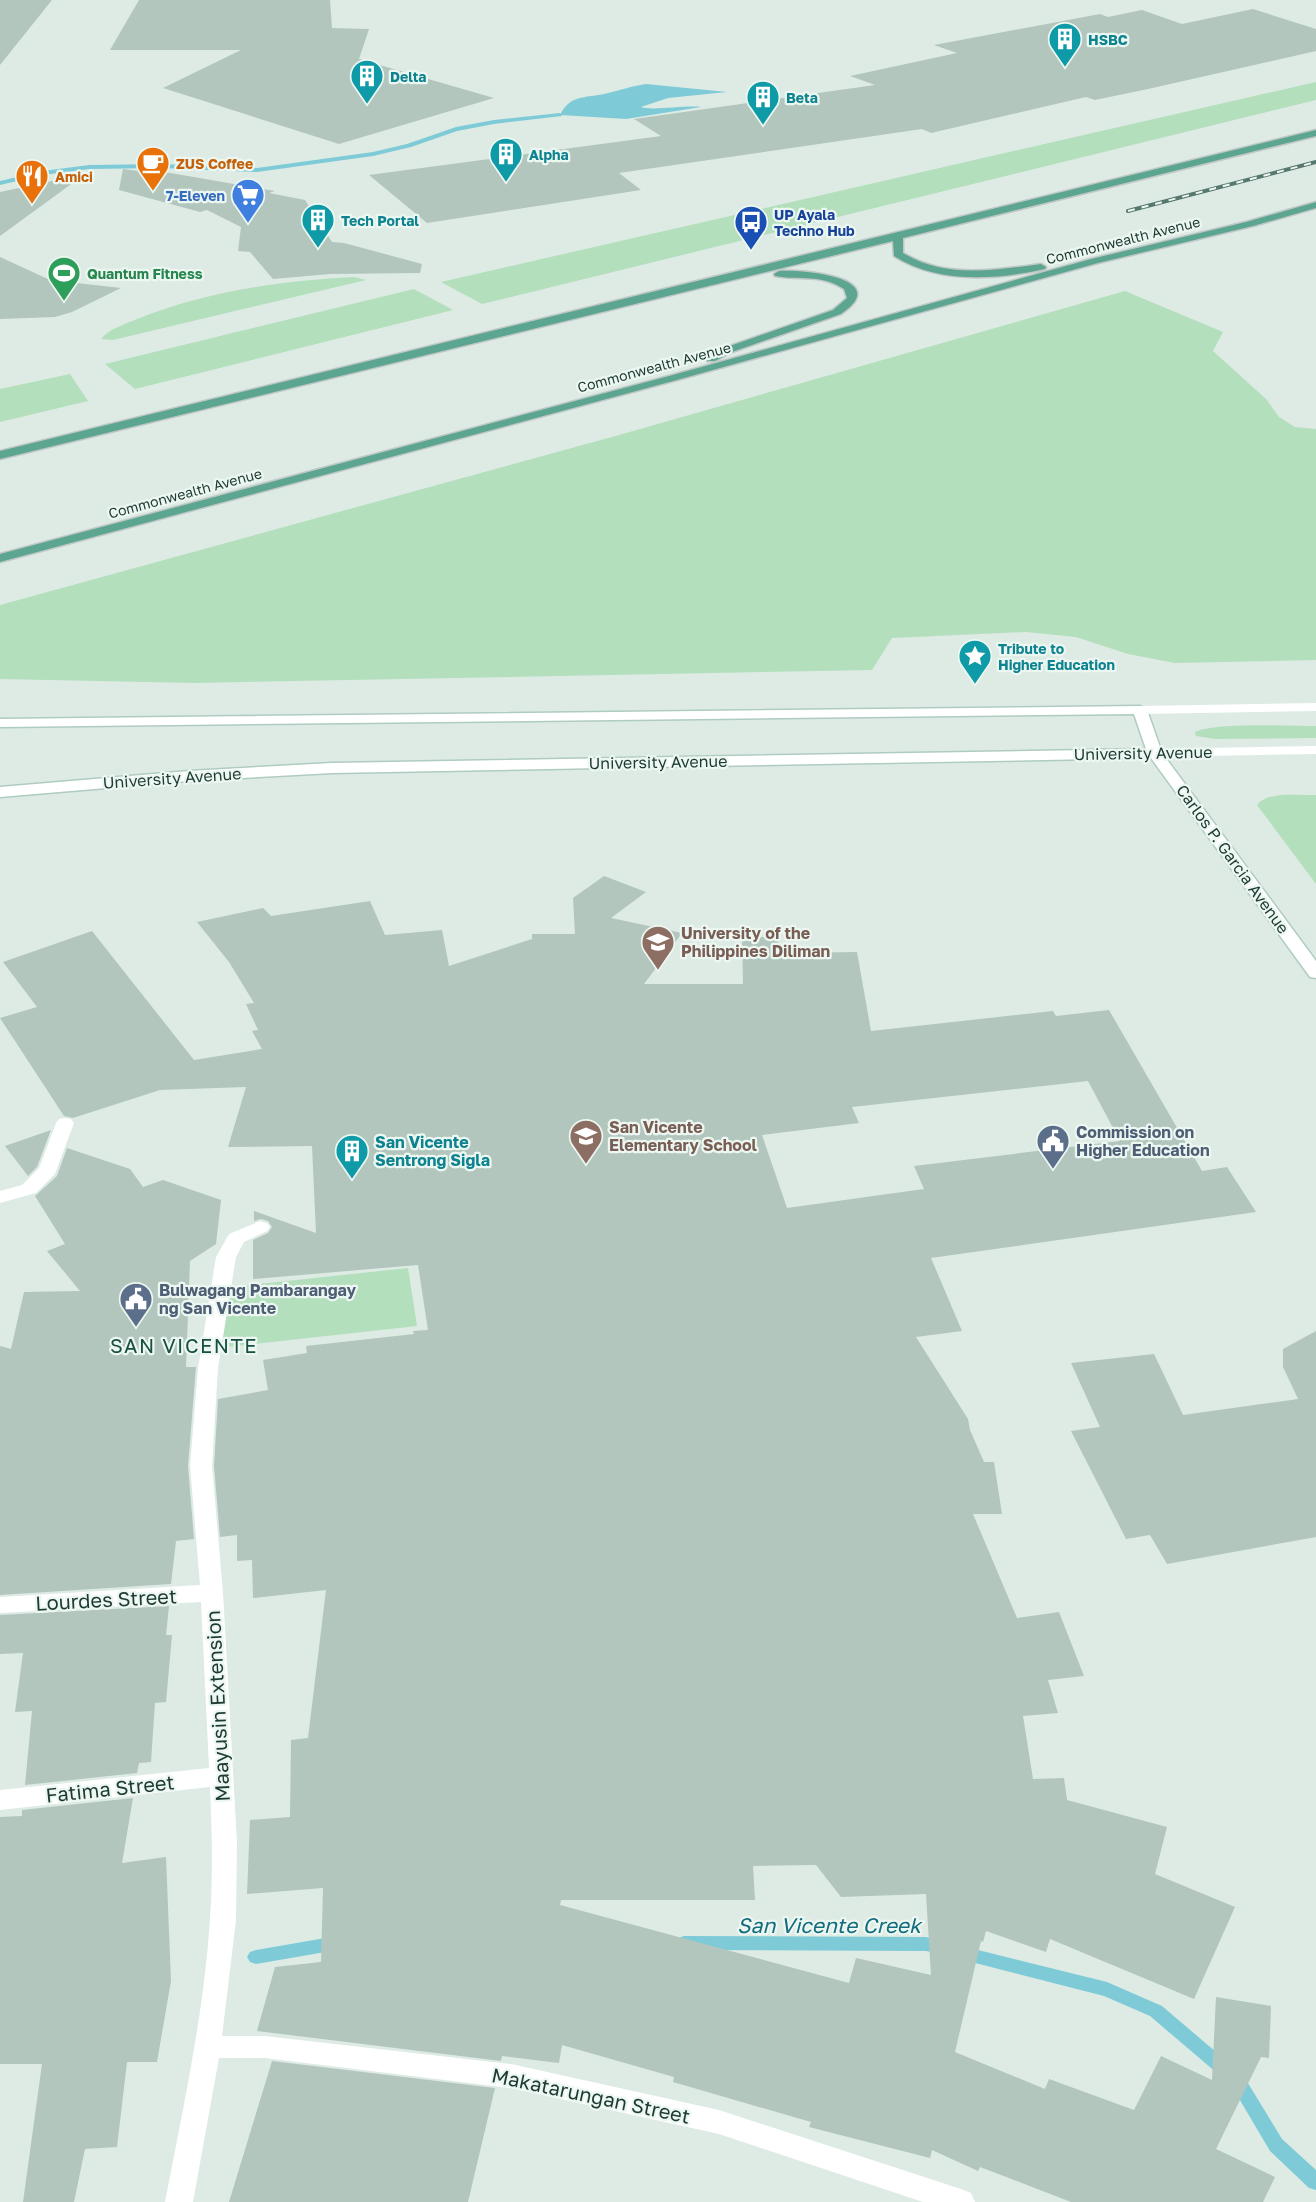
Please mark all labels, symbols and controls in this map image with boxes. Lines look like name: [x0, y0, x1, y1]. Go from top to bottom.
building icon: HSBC: [1047, 21, 1083, 68]
place label: HSBC: [1088, 31, 1128, 48]
building icon: Delta: [349, 58, 385, 105]
place label: Delta: [390, 68, 426, 85]
building icon: Beta: [745, 79, 781, 126]
place label: Beta: [786, 89, 818, 106]
building icon: Alpha: [488, 136, 524, 183]
cafe icon: ZUS Coffee: [135, 145, 171, 192]
place label: Alpha: [529, 146, 569, 163]
place label: ZUS Coffee: [176, 155, 253, 172]
restaurant icon: Amici: [14, 158, 50, 205]
place label: Amici: [55, 168, 93, 185]
supermarket icon: 7-Eleven: [230, 177, 266, 224]
place label: 7-Eleven: [166, 187, 225, 204]
building icon: Tech Portal: [300, 202, 336, 249]
bus stop icon: UP Ayala Techno Hub: [733, 204, 769, 251]
place label: UP Ayala Techno Hub: [774, 206, 855, 239]
place label: Tech Portal: [341, 212, 419, 229]
street label: Commonwealth Avenue: [1044, 213, 1202, 267]
sports icon: Quantum Fitness: [46, 255, 82, 302]
place label: Quantum Fitness: [87, 265, 203, 282]
street label: Commonwealth Avenue: [575, 338, 733, 396]
street label: Commonwealth Avenue: [106, 464, 264, 522]
place icon: Tribute to Higher Education: [957, 638, 993, 685]
place label: Tribute to Higher Education: [998, 640, 1115, 673]
street label: University Avenue: [1073, 742, 1213, 764]
street label: University Avenue: [588, 751, 728, 773]
street label: University Avenue: [102, 763, 242, 793]
street label: Carlos P. Garcia Avenue: [1172, 781, 1294, 937]
place label: University of the Philippines Diliman: [681, 923, 830, 961]
school or university icon: University of the Philippines Diliman: [640, 924, 676, 971]
place label: San Vicente Elementary School: [609, 1117, 758, 1155]
school or university icon: San Vicente Elementary School: [568, 1118, 604, 1165]
place label: Commission on Higher Education: [1076, 1122, 1210, 1160]
public building icon: Commission on Higher Education: [1035, 1123, 1071, 1170]
place label: San Vicente Sentrong Sigla: [375, 1132, 490, 1170]
building icon: San Vicente Sentrong Sigla: [334, 1133, 370, 1180]
place label: Bulwagang Pambarangay ng San Vicente: [159, 1280, 357, 1318]
public building icon: Bulwagang Pambarangay ng San Vicente: [118, 1281, 154, 1328]
district label: SAN VICENTE: [110, 1333, 258, 1357]
street label: Lourdes Street: [35, 1583, 177, 1615]
street label: Maayusin Extension: [200, 1610, 234, 1802]
street label: Fatima Street: [45, 1769, 175, 1807]
water label: San Vicente Creek: [737, 1912, 923, 1938]
street label: Makatarungan Street: [490, 2062, 692, 2128]

